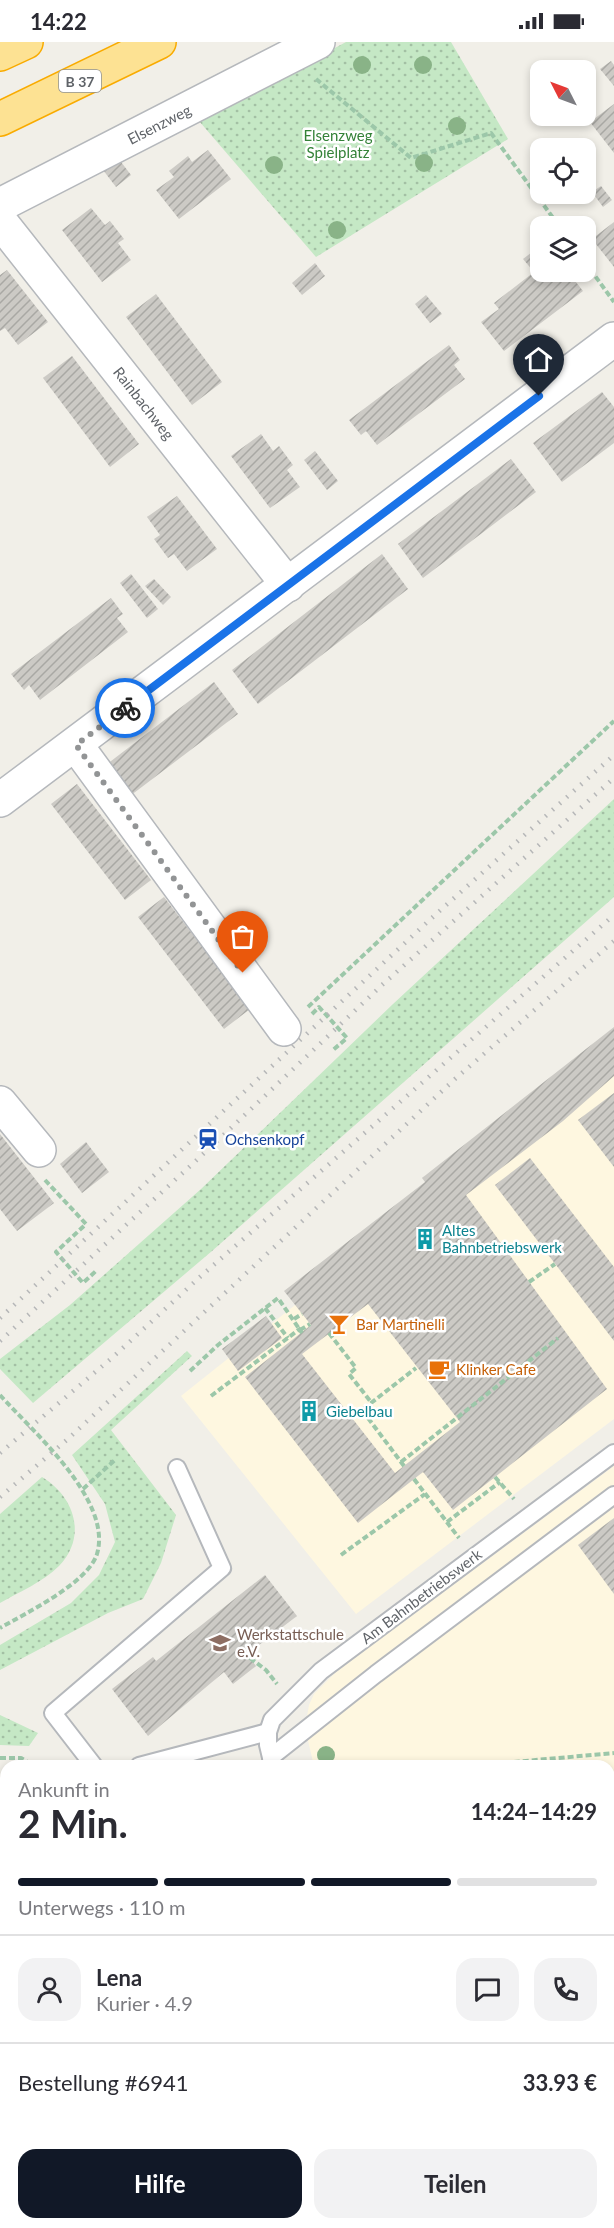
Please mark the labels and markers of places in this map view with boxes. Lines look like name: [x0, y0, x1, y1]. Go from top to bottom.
pin: [513, 334, 564, 396]
pin: [217, 911, 268, 973]
station icon: Ochsenkopf: [196, 1127, 220, 1151]
place label: Ochsenkopf: [225, 1130, 305, 1148]
place label: Altes Bahnbetriebswerk: [442, 1221, 562, 1256]
building icon: Altes Bahnbetriebswerk: [413, 1227, 437, 1251]
bar icon: Bar Martinelli: [327, 1312, 351, 1336]
place label: Bar Martinelli: [356, 1315, 445, 1333]
cafe icon: Klinker Cafe: [427, 1357, 451, 1381]
place label: Klinker Cafe: [456, 1360, 536, 1378]
building icon: Giebelbau: [297, 1399, 321, 1423]
place label: Giebelbau: [326, 1402, 393, 1420]
place label: Werkstattschule e.V.: [237, 1625, 344, 1660]
school or university icon: Werkstattschule e.V.: [208, 1631, 232, 1655]

